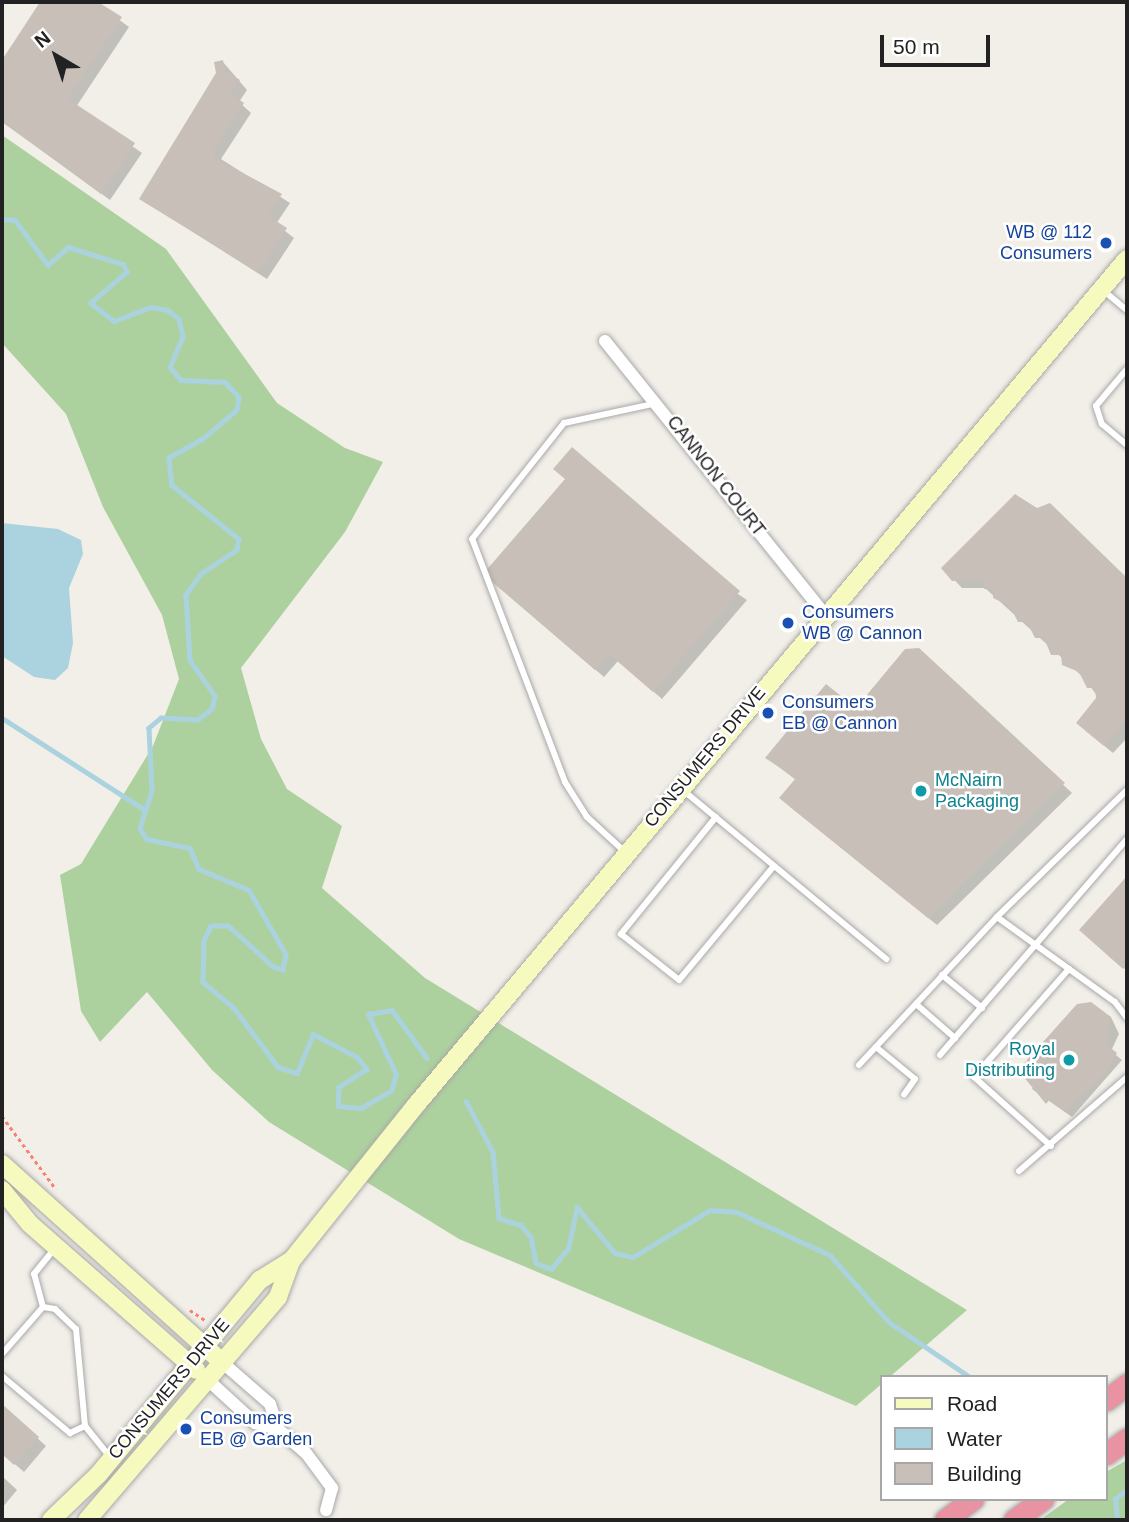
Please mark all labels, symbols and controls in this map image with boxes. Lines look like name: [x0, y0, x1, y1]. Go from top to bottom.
north arrow: [21, 21, 91, 91]
scale bar: [884, 21, 994, 65]
text: N: [31, 27, 54, 52]
text: 50 m: [893, 35, 940, 58]
place label: WB @ 112 Consumers: [1000, 222, 1092, 264]
marker: WB @ 112 Consumers: [1098, 235, 1114, 251]
street label: CANNON COURT: [662, 412, 770, 540]
place label: Consumers WB @ Cannon: [802, 602, 922, 644]
marker: Consumers WB @ Cannon: [780, 615, 796, 631]
street label: CONSUMERS DRIVE: [640, 682, 770, 832]
place label: Consumers EB @ Cannon: [782, 692, 897, 734]
marker: Consumers EB @ Cannon: [760, 705, 776, 721]
place label: McNairn Packaging: [935, 770, 1019, 812]
marker: McNairn Packaging: [913, 783, 929, 799]
place label: Royal Distributing: [965, 1039, 1055, 1082]
marker: Royal Distributing: [1061, 1052, 1077, 1068]
street label: CONSUMERS DRIVE: [104, 1314, 234, 1464]
legend: [880, 1375, 1108, 1501]
text: Road: [947, 1392, 997, 1415]
place label: Consumers EB @ Garden: [200, 1408, 312, 1450]
marker: Consumers EB @ Garden: [178, 1421, 194, 1437]
text: Water: [947, 1427, 1002, 1450]
text: Building: [947, 1462, 1022, 1485]

